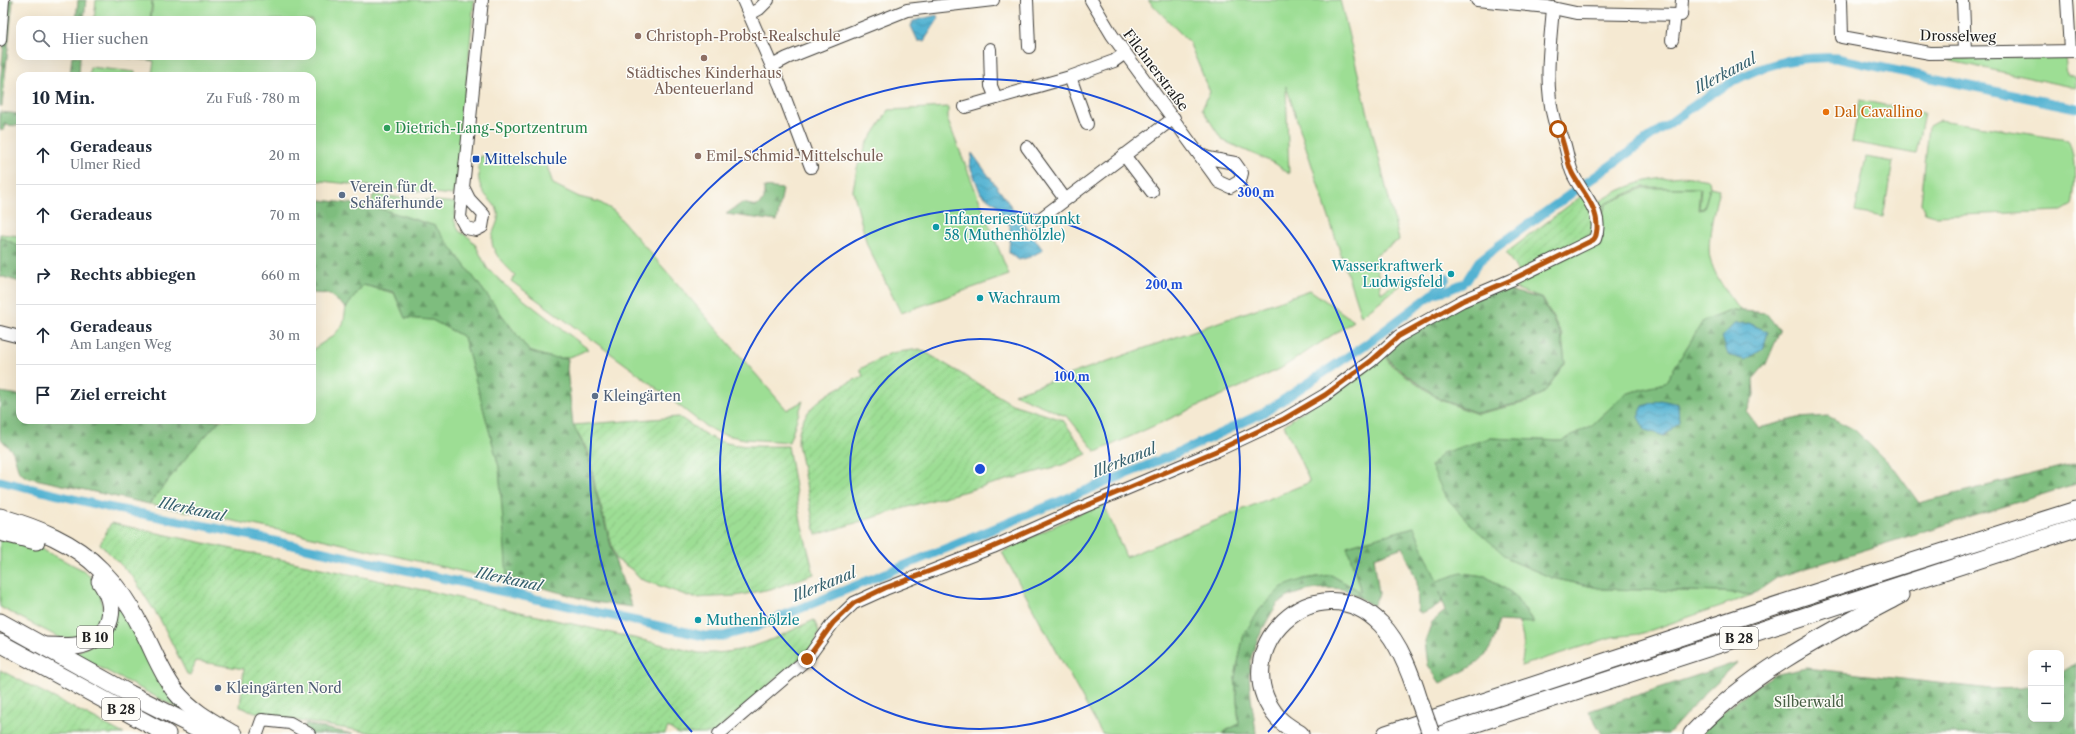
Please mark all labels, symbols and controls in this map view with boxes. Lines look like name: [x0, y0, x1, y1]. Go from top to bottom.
search box: [16, 16, 316, 60]
street label: Filchnerstraße: [1119, 26, 1193, 115]
street label: Drosselweg: [1920, 26, 1997, 46]
icon: search: [30, 27, 52, 49]
place label: Christoph-Probst-Realschule: [646, 27, 841, 45]
text: Hier suchen: [62, 29, 149, 48]
marker: Christoph-Probst-Realschule: [633, 31, 643, 41]
water label: Illerkanal: [1690, 48, 1761, 98]
marker: Städtisches Kinderhaus Abenteuerland: [699, 53, 709, 63]
place label: Städtisches Kinderhaus Abenteuerland: [626, 64, 782, 98]
text: 10 Min.: [32, 88, 95, 108]
text: Zu Fuß · 780 m: [206, 90, 300, 106]
place label: Dal Cavallino: [1834, 103, 1923, 121]
marker: Dal Cavallino: [1821, 107, 1831, 117]
place label: Dietrich-Lang-Sportzentrum: [395, 119, 588, 137]
route start: [1549, 120, 1567, 138]
marker: Dietrich-Lang-Sportzentrum: [382, 123, 392, 133]
text: Geradeaus: [70, 137, 152, 156]
icon: ahead: [32, 144, 54, 166]
text: 20 m: [269, 147, 300, 163]
place label: Emil-Schmid-Mittelschule: [706, 147, 883, 165]
place label: Mittelschule: [484, 150, 567, 168]
marker: Emil-Schmid-Mittelschule: [693, 151, 703, 161]
marker: Mittelschule: [471, 154, 481, 164]
text: Ulmer Ried: [70, 156, 141, 172]
place label: Verein für dt. Schäferhunde: [349, 178, 443, 212]
text: 300 m: [1237, 185, 1275, 200]
marker: Verein für dt. Schäferhunde: [337, 190, 347, 200]
icon: ahead: [32, 204, 54, 226]
text: Geradeaus: [70, 205, 152, 224]
text: 70 m: [270, 207, 300, 223]
place label: Infanteriestützpunkt 58 (Muthenhölzle): [944, 210, 1081, 244]
marker: Infanteriestützpunkt 58 (Muthenhölzle): [931, 222, 941, 232]
place label: Wasserkraftwerk Ludwigsfeld: [1331, 257, 1444, 291]
icon: right: [32, 264, 54, 286]
text: Rechts abbiegen: [70, 265, 196, 284]
text: 660 m: [261, 267, 300, 283]
marker: Wasserkraftwerk Ludwigsfeld: [1446, 269, 1456, 279]
text: 200 m: [1145, 277, 1183, 292]
place label: Wachraum: [987, 289, 1060, 307]
marker: Wachraum: [975, 293, 985, 303]
text: Geradeaus: [70, 317, 152, 336]
icon: ahead: [32, 324, 54, 346]
text: 30 m: [269, 327, 300, 343]
text: Am Langen Weg: [70, 336, 171, 352]
text: 100 m: [1054, 369, 1090, 384]
icon: arrive: [32, 384, 54, 406]
text: Ziel erreicht: [70, 385, 166, 404]
place label: Kleingärten: [603, 387, 681, 405]
marker: Kleingärten: [590, 391, 600, 401]
water label: Illerkanal: [1088, 438, 1161, 482]
centre of rings: [973, 462, 987, 476]
water label: Illerkanal: [156, 492, 229, 526]
water label: Illerkanal: [473, 562, 546, 596]
water label: Illerkanal: [788, 562, 861, 606]
place label: Muthenhölzle: [706, 611, 800, 629]
marker: Muthenhölzle: [693, 615, 703, 625]
road number: B 10: [77, 626, 113, 648]
road number: B 28: [1720, 627, 1758, 649]
route end: [798, 650, 816, 668]
map controls: [2028, 650, 2064, 722]
button: +: [2028, 650, 2064, 686]
place label: Kleingärten Nord: [226, 679, 342, 697]
marker: Kleingärten Nord: [213, 683, 223, 693]
button: −: [2028, 686, 2064, 722]
park label: Silberwald: [1774, 693, 1845, 711]
road number: B 28: [102, 698, 140, 720]

